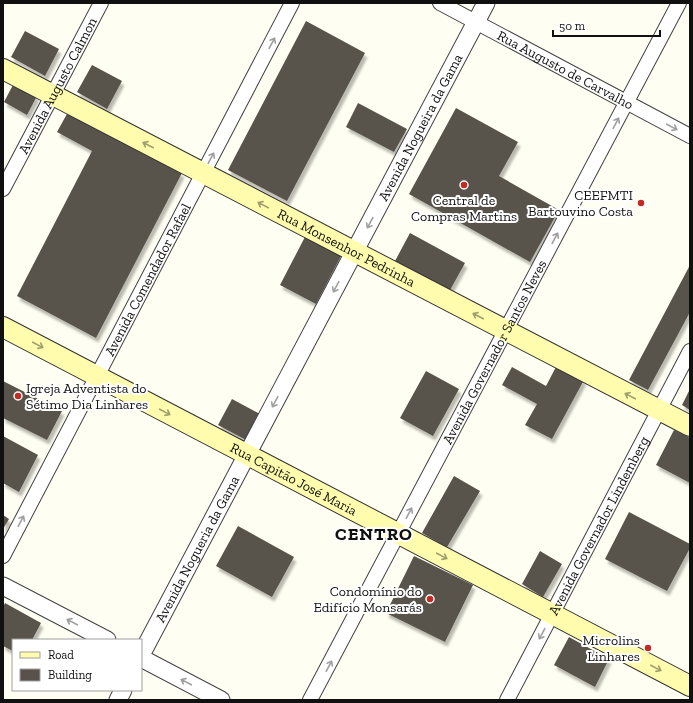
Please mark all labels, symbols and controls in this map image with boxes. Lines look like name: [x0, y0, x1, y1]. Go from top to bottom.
scale bar: [553, 12, 660, 38]
street label: Avenida Augusto Calmon: [15, 14, 100, 157]
text: 50 m: [559, 19, 586, 33]
street label: Rua Augusto de Carvalho: [494, 27, 636, 113]
one-way arrow: [268, 37, 276, 49]
street label: Avenida Nogueira da Gama: [374, 51, 466, 204]
one-way arrow: [612, 117, 620, 129]
one-way arrow: [666, 123, 678, 131]
one-way arrow: [142, 140, 154, 148]
one-way arrow: [208, 152, 216, 164]
marker: Central de Compras Martins: [459, 180, 469, 190]
place label: CEEFMTI Bartouvino Costa: [528, 187, 633, 220]
place label: Central de Compras Martins: [411, 192, 517, 225]
marker: CEEFMTI Bartouvino Costa: [636, 198, 646, 208]
street label: Avenida Comendador Rafael: [101, 200, 194, 359]
one-way arrow: [257, 200, 269, 208]
street label: Rua Monsenhor Pedrinha: [275, 205, 418, 290]
one-way arrow: [366, 217, 373, 229]
one-way arrow: [552, 232, 559, 244]
street label: Avenida Governador Santos Neves: [439, 257, 550, 447]
one-way arrow: [332, 281, 340, 293]
one-way arrow: [472, 312, 484, 320]
one-way arrow: [31, 342, 43, 349]
place label: Igreja Adventista do Sétimo Dia Linhares: [26, 380, 148, 413]
marker: Igreja Adventista do Sétimo Dia Linhares: [13, 391, 23, 401]
one-way arrow: [625, 392, 637, 399]
one-way arrow: [271, 396, 279, 408]
one-way arrow: [159, 409, 171, 416]
street label: Avenida Governador Lindemberg: [545, 433, 653, 618]
street label: Rua Capitão José Maria: [227, 439, 360, 519]
street label: Avenida Nogueria da Gama: [151, 472, 243, 625]
one-way arrow: [406, 508, 413, 520]
one-way arrow: [18, 515, 25, 527]
district label: CENTRO: [335, 523, 413, 545]
one-way arrow: [436, 553, 448, 561]
place label: Condomínio do Edifício Monsarás: [313, 583, 422, 616]
marker: Condomínio do Edifício Monsarás: [425, 594, 435, 604]
one-way arrow: [66, 618, 78, 625]
one-way arrow: [538, 627, 545, 639]
place label: Microlins Linhares: [582, 632, 640, 665]
legend: [12, 639, 142, 691]
marker: Microlins Linhares: [643, 643, 653, 653]
text: Road: [48, 648, 74, 662]
one-way arrow: [325, 660, 333, 672]
one-way arrow: [650, 665, 662, 673]
text: Building: [48, 668, 92, 682]
one-way arrow: [181, 678, 193, 685]

